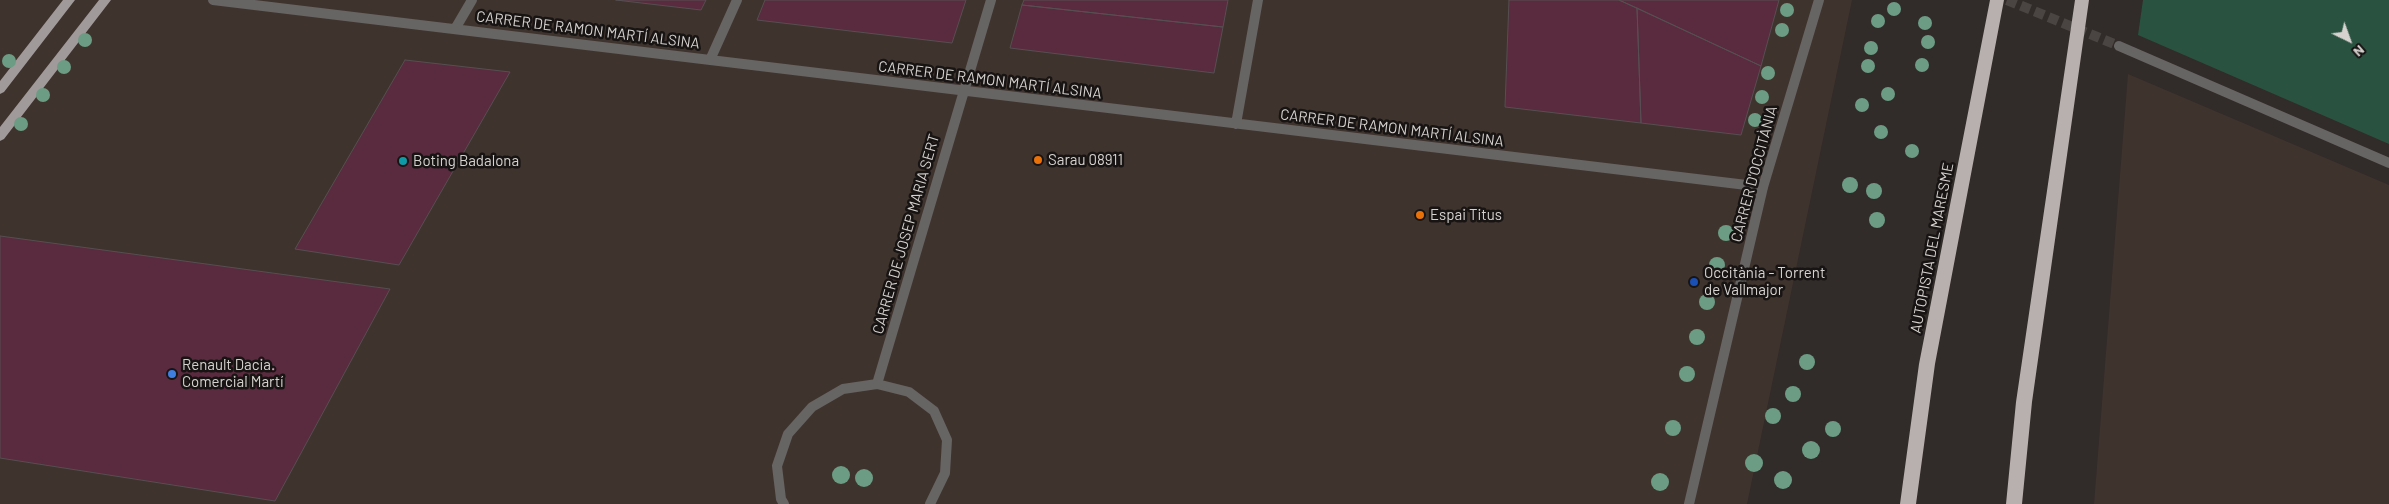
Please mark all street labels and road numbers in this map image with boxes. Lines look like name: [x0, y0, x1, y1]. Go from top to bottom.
street label: CARRER DE RAMON MARTÍ ALSINA: [475, 7, 701, 53]
street label: CARRER DE RAMON MARTÍ ALSINA: [877, 57, 1103, 103]
street label: CARRER D'OCCITÀNIA: [1727, 104, 1781, 244]
street label: CARRER DE RAMON MARTÍ ALSINA: [1279, 105, 1505, 151]
street label: CARRER DE JOSEP MARIA SERT: [869, 132, 943, 336]
street label: AUTOPISTA DEL MARESME: [1907, 161, 1957, 335]

